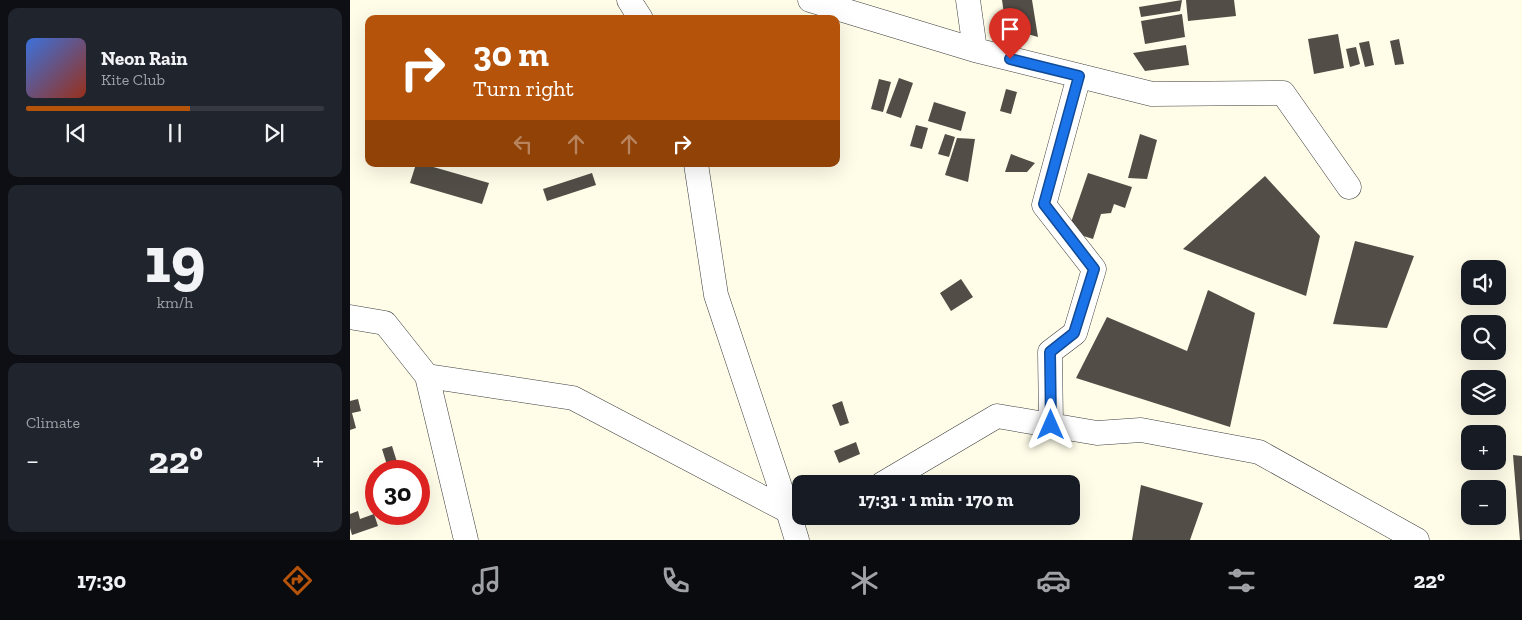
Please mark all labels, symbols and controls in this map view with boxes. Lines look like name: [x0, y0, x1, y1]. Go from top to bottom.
pin: [989, 8, 1031, 59]
icon: arrive: [996, 15, 1024, 43]
text: 30 m: [473, 33, 549, 75]
icon: right: [390, 35, 455, 100]
text: Neon Rain: [101, 47, 188, 70]
text: Kite Club: [101, 70, 165, 89]
text: Turn right: [473, 75, 574, 102]
icon: previous: [62, 119, 90, 147]
icon: pause: [161, 119, 189, 147]
icon: next: [260, 119, 288, 147]
icon: left: [509, 130, 537, 158]
icon: ahead: [562, 130, 590, 158]
icon: ahead: [615, 130, 643, 158]
icon: right: [668, 130, 696, 158]
text: 19: [144, 221, 206, 299]
map controls: [1461, 260, 1506, 525]
button: sound: [1461, 260, 1506, 305]
text: km/h: [157, 293, 193, 312]
button: search: [1461, 315, 1506, 360]
button: layers: [1461, 370, 1506, 415]
position arrow: [1024, 398, 1076, 450]
text: Climate: [26, 413, 80, 432]
button: +: [1461, 425, 1506, 470]
text: 22°: [148, 437, 203, 483]
text: −: [26, 444, 39, 477]
text: +: [312, 444, 324, 477]
speed limit sign: 30: [365, 460, 430, 525]
button: −: [1461, 480, 1506, 525]
text: 17:31 · 1 min · 170 m: [859, 488, 1013, 511]
icon: directions: [280, 563, 315, 598]
icon: music: [469, 563, 504, 598]
icon: phone: [658, 563, 693, 598]
icon: climate: [847, 563, 882, 598]
icon: car: [1036, 563, 1071, 598]
icon: filters: [1224, 563, 1259, 598]
text: 17:30: [77, 567, 126, 594]
text: 22°: [1413, 567, 1445, 594]

